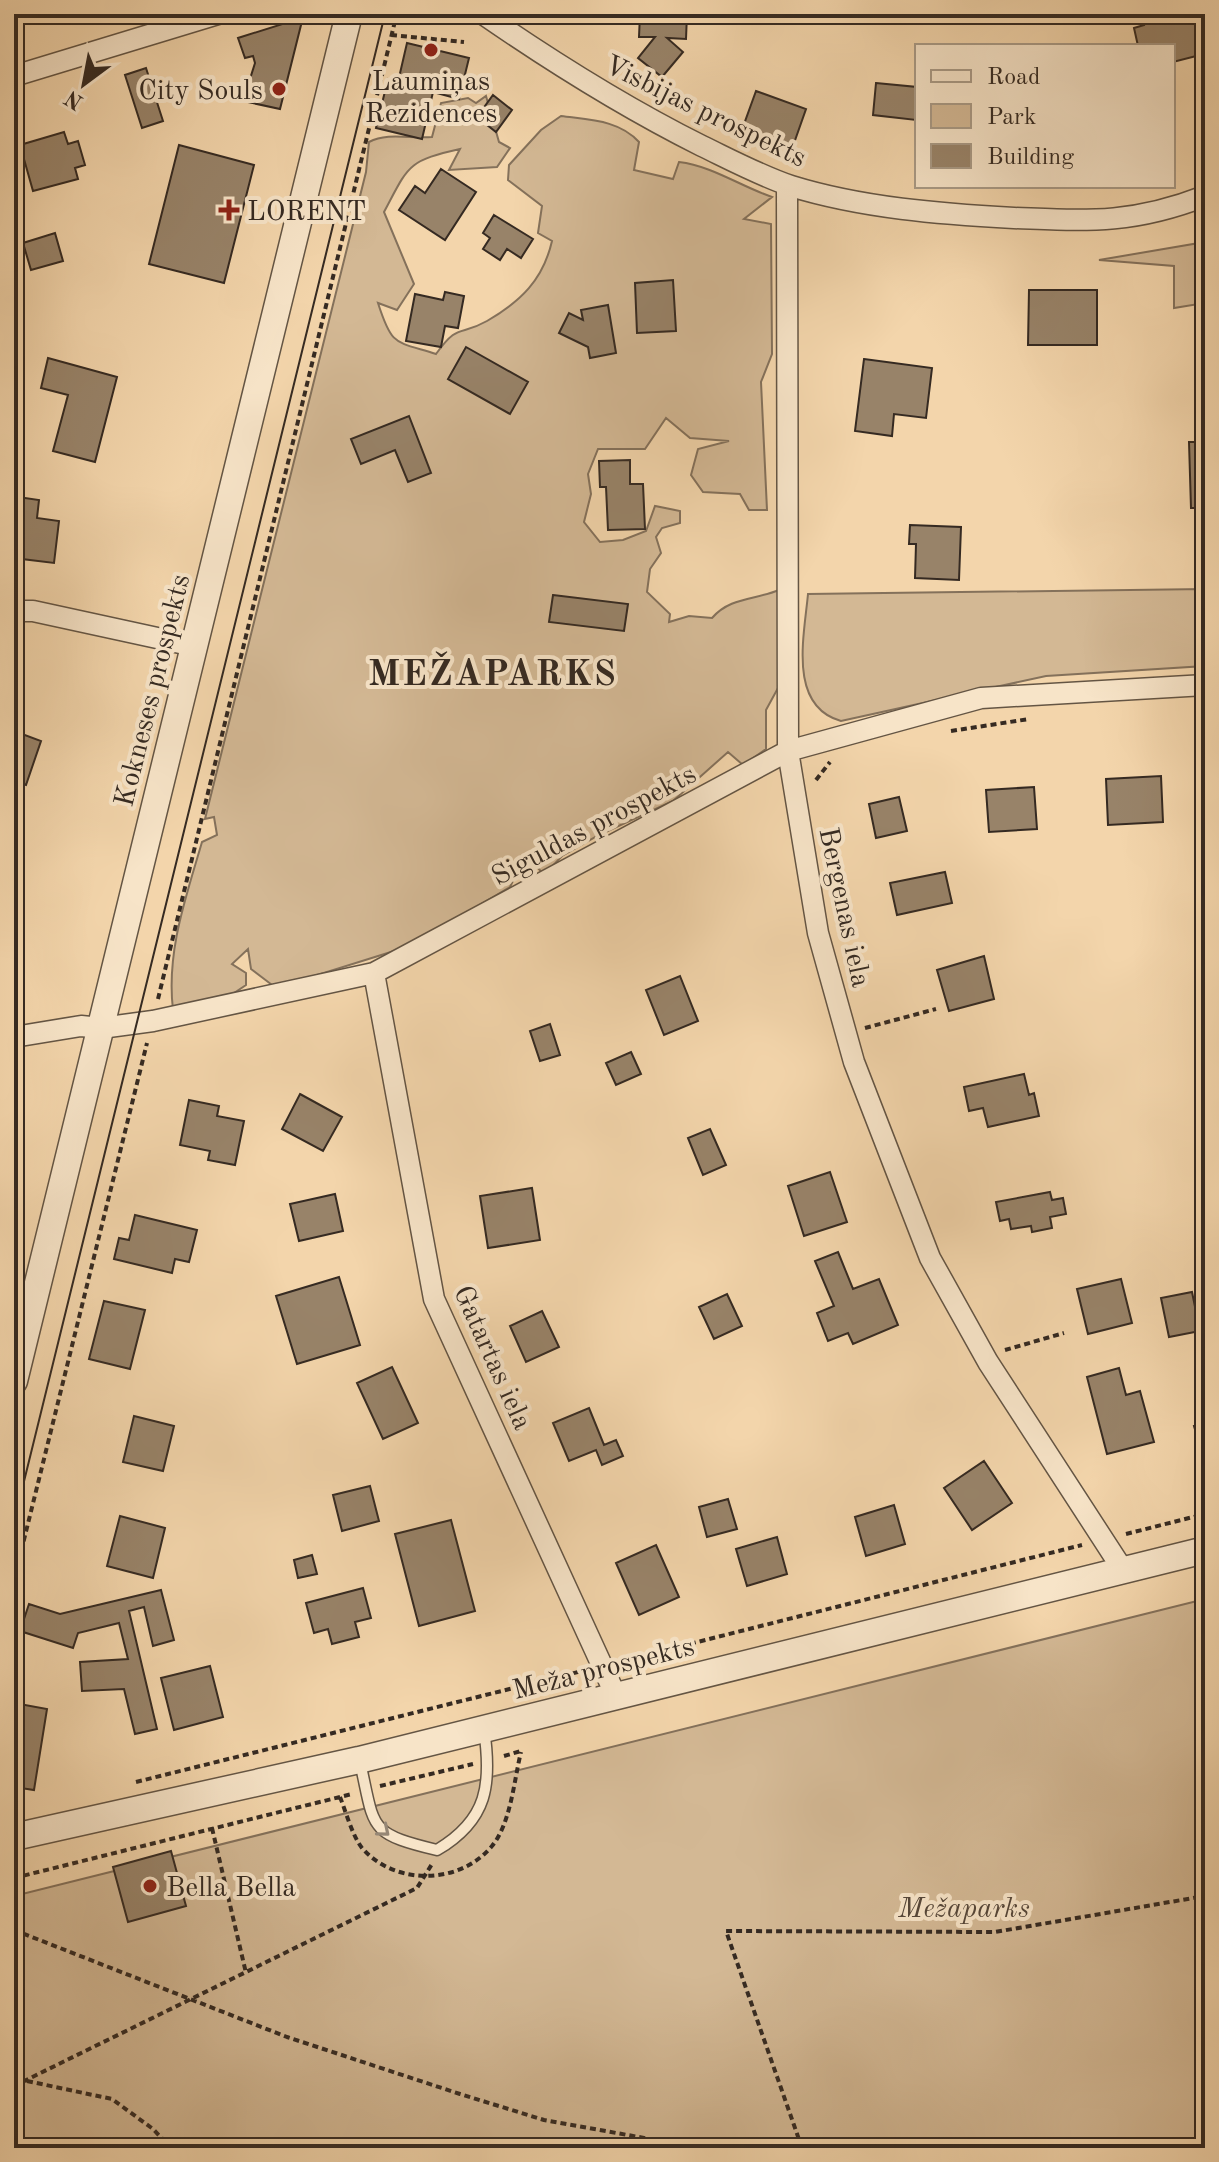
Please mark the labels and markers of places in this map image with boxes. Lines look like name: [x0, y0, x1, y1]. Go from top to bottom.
marker: Laumiņas Rezidences: [422, 41, 440, 59]
place label: Laumiņas Rezidences: [365, 69, 497, 129]
place label: City Souls: [138, 78, 263, 106]
marker: City Souls: [270, 80, 288, 98]
marker: LORENT: [218, 199, 240, 221]
place label: LORENT: [247, 199, 366, 227]
place label: Bella Bella: [166, 1875, 296, 1903]
marker: Bella Bella: [141, 1877, 159, 1895]

